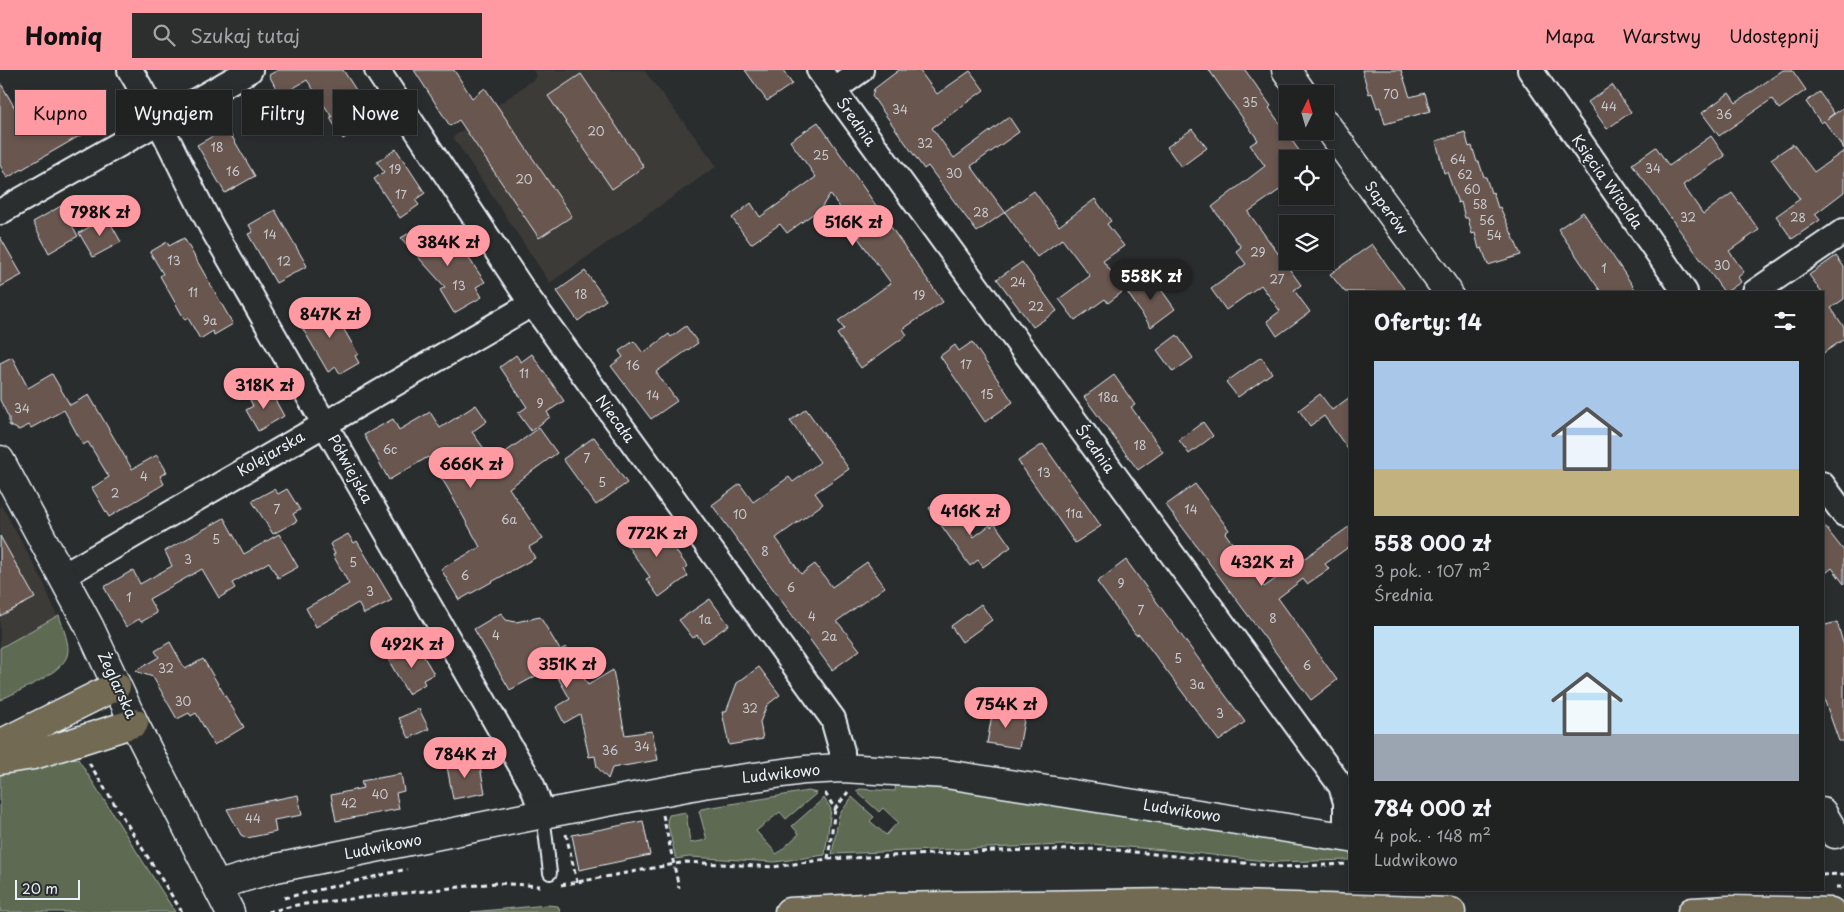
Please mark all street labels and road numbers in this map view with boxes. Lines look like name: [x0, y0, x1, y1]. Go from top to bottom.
street label: Średnia: [832, 92, 883, 151]
street label: Księcia Witolda: [1567, 129, 1650, 234]
street label: Saperów: [1360, 176, 1415, 239]
street label: Niecała: [591, 389, 642, 447]
street label: Średnia: [1071, 419, 1122, 478]
street label: Kolejarska: [232, 424, 309, 481]
street label: Półwiejska: [323, 430, 380, 508]
street label: Żeglarska: [93, 647, 144, 722]
street label: Ludwikowo: [741, 757, 821, 788]
street label: Ludwikowo: [1142, 792, 1223, 827]
street label: Ludwikowo: [342, 827, 423, 864]

